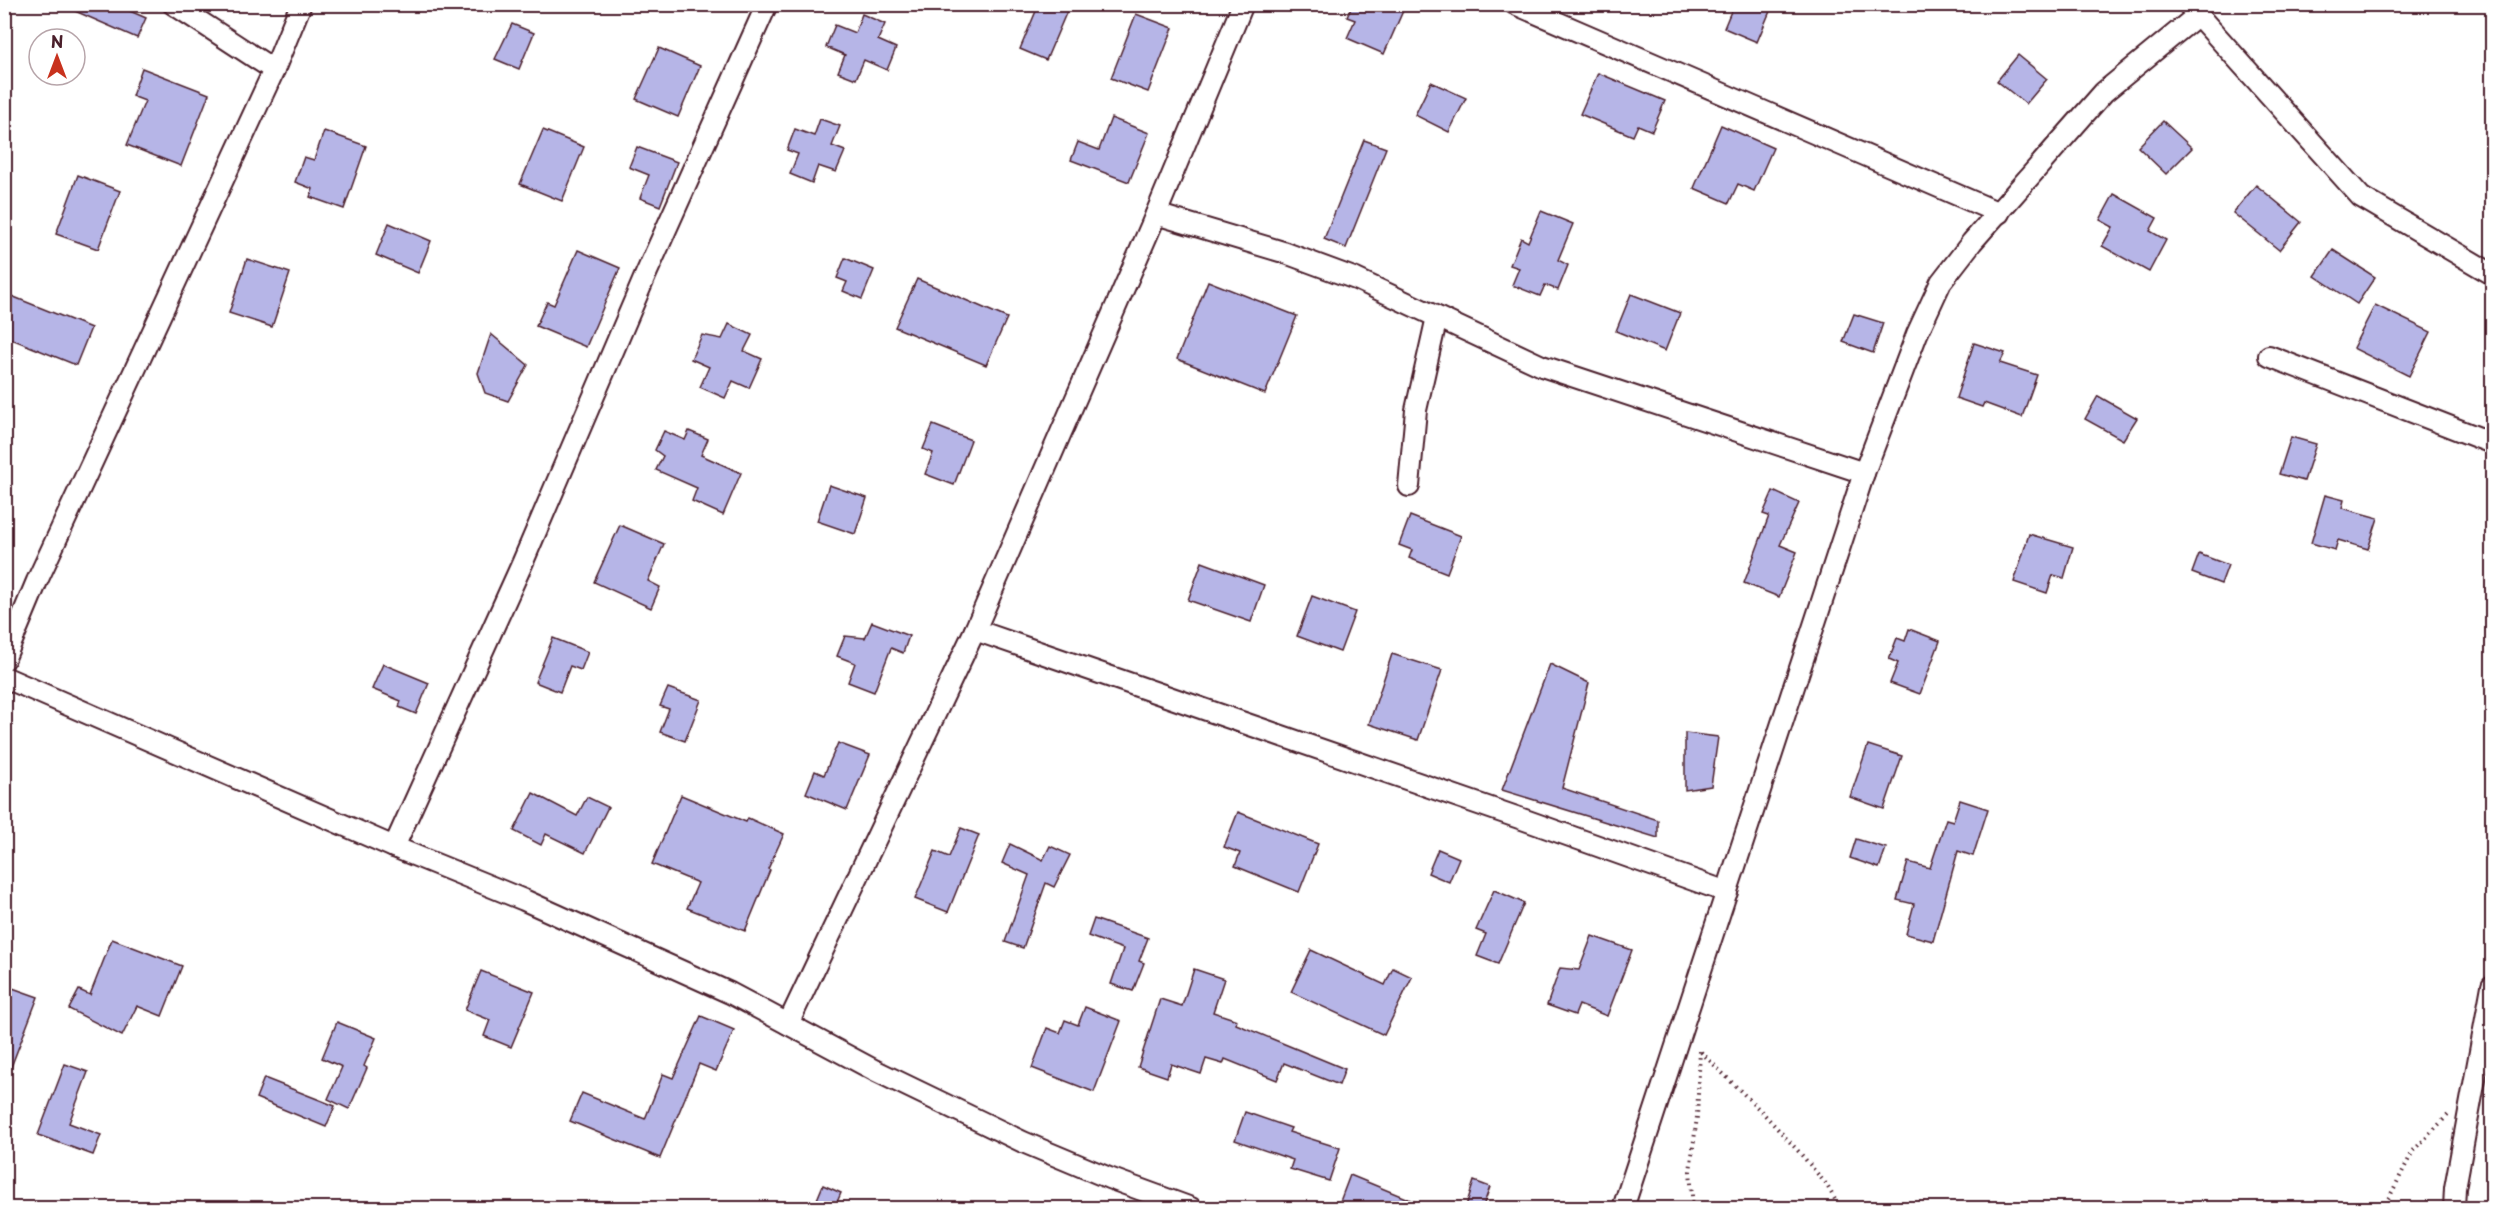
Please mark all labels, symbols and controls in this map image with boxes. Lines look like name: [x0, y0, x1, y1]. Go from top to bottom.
north arrow: [27, 27, 87, 87]
text: N: [51, 29, 63, 53]

